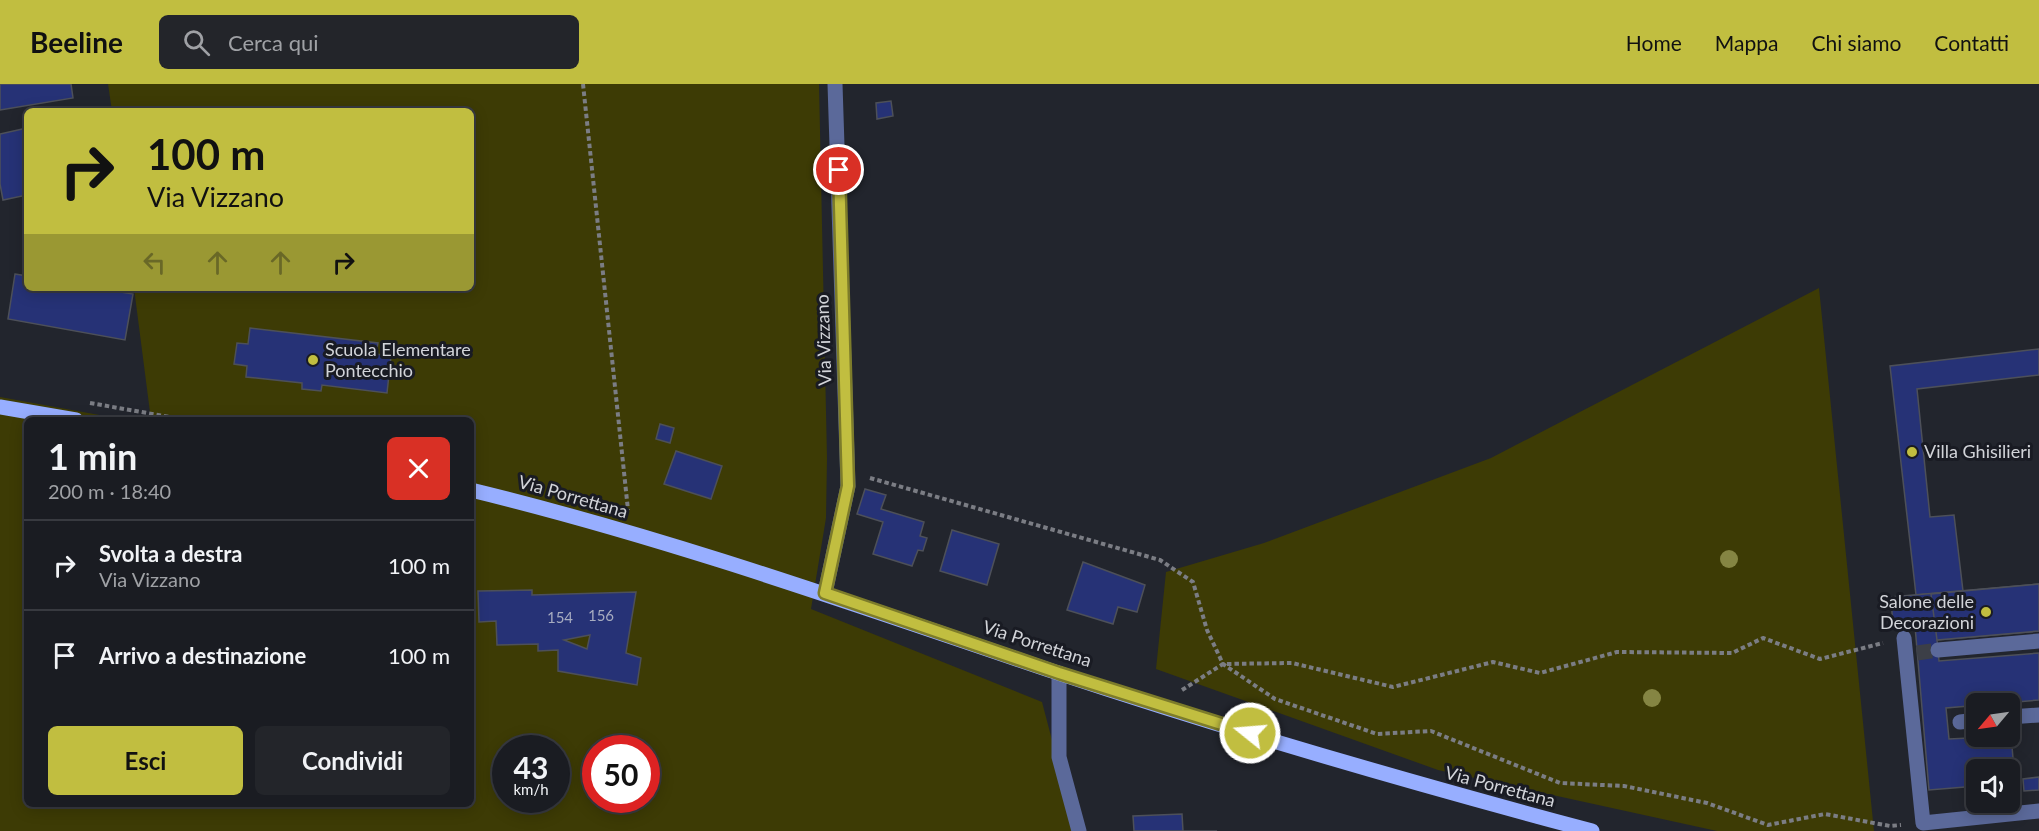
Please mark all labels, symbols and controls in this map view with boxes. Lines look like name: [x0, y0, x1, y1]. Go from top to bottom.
search box: [159, 15, 579, 69]
text: Beeline: [30, 25, 123, 59]
icon: search: [180, 26, 213, 59]
text: Cerca qui: [228, 29, 319, 56]
text: Home: [1626, 30, 1682, 55]
text: Mappa: [1715, 30, 1778, 55]
text: Chi siamo: [1811, 30, 1901, 55]
text: Contatti: [1934, 30, 2009, 55]
text: 100 m: [147, 129, 265, 179]
icon: right: [48, 132, 126, 210]
pin: [813, 144, 864, 195]
icon: arrive: [822, 153, 855, 186]
text: Via Vizzano: [147, 180, 284, 213]
icon: left: [138, 246, 171, 279]
icon: ahead: [201, 246, 234, 279]
icon: ahead: [264, 246, 297, 279]
icon: right: [327, 246, 360, 279]
street label: Via Vizzano: [810, 294, 836, 386]
place label: Scuola Elementare Pontecchio: [325, 338, 471, 381]
marker: Scuola Elementare Pontecchio: [306, 353, 320, 367]
text: 1 min: [48, 434, 137, 478]
button: close: [387, 437, 450, 500]
place label: Villa Ghisilieri: [1924, 440, 2031, 462]
marker: Villa Ghisilieri: [1905, 445, 1919, 459]
street label: Via Porrettana: [516, 470, 631, 522]
text: 200 m · 18:40: [48, 479, 171, 503]
text: Svolta a destra: [99, 540, 242, 567]
icon: right: [48, 549, 81, 582]
text: 100 m: [388, 552, 450, 579]
text: Via Vizzano: [99, 567, 201, 591]
place label: Salone delle Decorazioni: [1879, 590, 1974, 633]
marker: Salone delle Decorazioni: [1979, 605, 1993, 619]
house number: 156: [588, 606, 614, 624]
house number: 154: [547, 608, 573, 626]
street label: Via Porrettana: [980, 615, 1094, 671]
icon: arrive: [48, 639, 81, 672]
text: Arrivo a destinazione: [99, 642, 306, 669]
text: 100 m: [388, 642, 450, 669]
north arrow: [1966, 693, 2020, 747]
map controls: [1966, 693, 2020, 813]
position arrow: [1218, 701, 1282, 765]
button: Esci: [48, 726, 243, 795]
button: Condividi: [255, 726, 450, 795]
speed limit sign: 50: [582, 735, 660, 813]
text: 43: [514, 749, 548, 785]
button: sound: [1966, 759, 2020, 813]
street label: Via Porrettana: [1443, 761, 1558, 811]
text: km/h: [513, 780, 549, 798]

